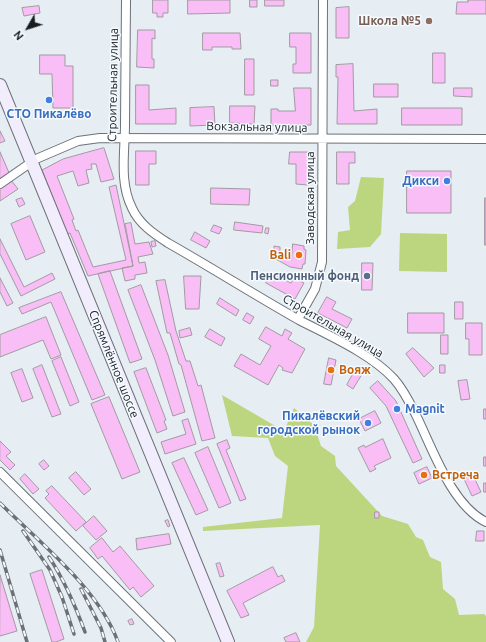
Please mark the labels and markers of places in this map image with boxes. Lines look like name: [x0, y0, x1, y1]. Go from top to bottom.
place label: Школа №5: [358, 14, 421, 28]
marker: Школа №5: [424, 16, 434, 26]
marker: СТО Пикалёво: [44, 95, 54, 105]
place label: СТО Пикалёво: [7, 107, 91, 121]
place label: Дикси: [402, 174, 439, 188]
marker: Дикси: [442, 176, 452, 186]
place label: Bali: [270, 248, 291, 262]
marker: Bali: [294, 250, 304, 260]
place label: Пенсионный фонд: [250, 269, 359, 283]
marker: Пенсионный фонд: [362, 271, 372, 281]
place label: Вояж: [339, 363, 371, 377]
marker: Вояж: [326, 365, 336, 375]
place label: Magnit: [405, 402, 445, 416]
marker: Magnit: [392, 404, 402, 414]
place label: Пикалёвский городской рынок: [258, 409, 360, 437]
marker: Пикалёвский городской рынок: [363, 418, 373, 428]
place label: Встреча: [432, 468, 479, 482]
marker: Встреча: [419, 470, 429, 480]

